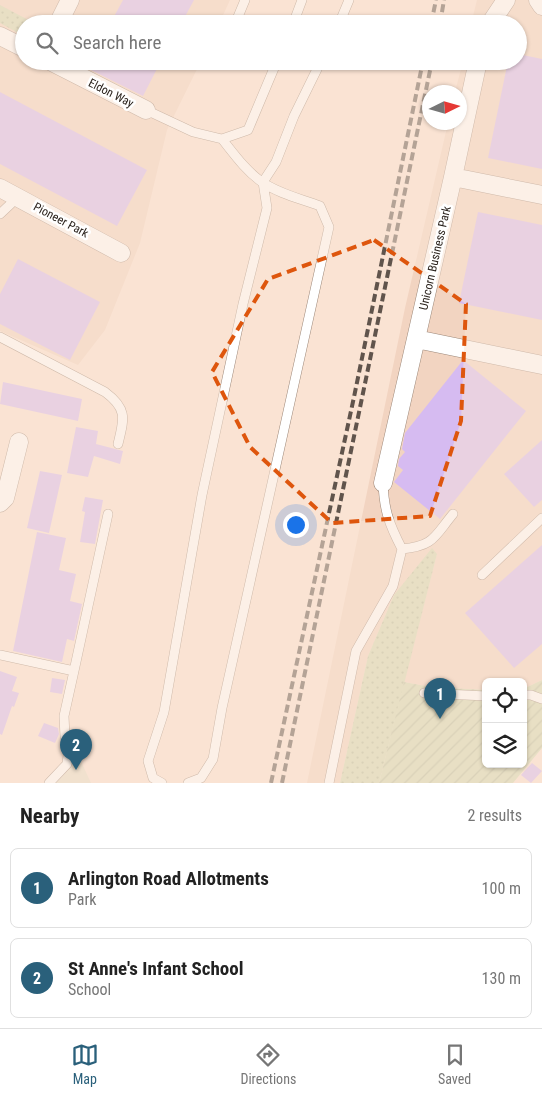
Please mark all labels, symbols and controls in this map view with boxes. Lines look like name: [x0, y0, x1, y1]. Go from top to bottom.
search box: [15, 15, 527, 70]
icon: search: [33, 29, 61, 57]
text: Search here: [73, 31, 161, 54]
street label: Eldon Way: [86, 76, 136, 110]
north arrow: [422, 85, 467, 130]
street label: Pioneer Park: [31, 200, 91, 241]
street label: Unicorn Business Park: [416, 204, 454, 311]
your location: [283, 512, 309, 538]
pin: 1: [424, 678, 456, 719]
map controls: [482, 678, 527, 768]
button: locate: [482, 678, 527, 723]
button: layers: [482, 723, 527, 768]
pin: 2: [60, 729, 92, 770]
text: Nearby: [20, 804, 79, 828]
text: 2 results: [467, 806, 522, 825]
text: Arlington Road Allotments: [68, 867, 269, 890]
text: 1: [33, 879, 41, 898]
text: 100 m: [482, 879, 521, 898]
text: Park: [68, 890, 97, 909]
text: St Anne's Infant School: [68, 957, 244, 980]
text: 2: [33, 969, 41, 988]
text: 130 m: [482, 969, 521, 988]
text: School: [68, 980, 111, 999]
tab: Map: [71, 1041, 99, 1087]
tab: Directions: [240, 1041, 296, 1087]
tab: Saved: [438, 1041, 471, 1087]

